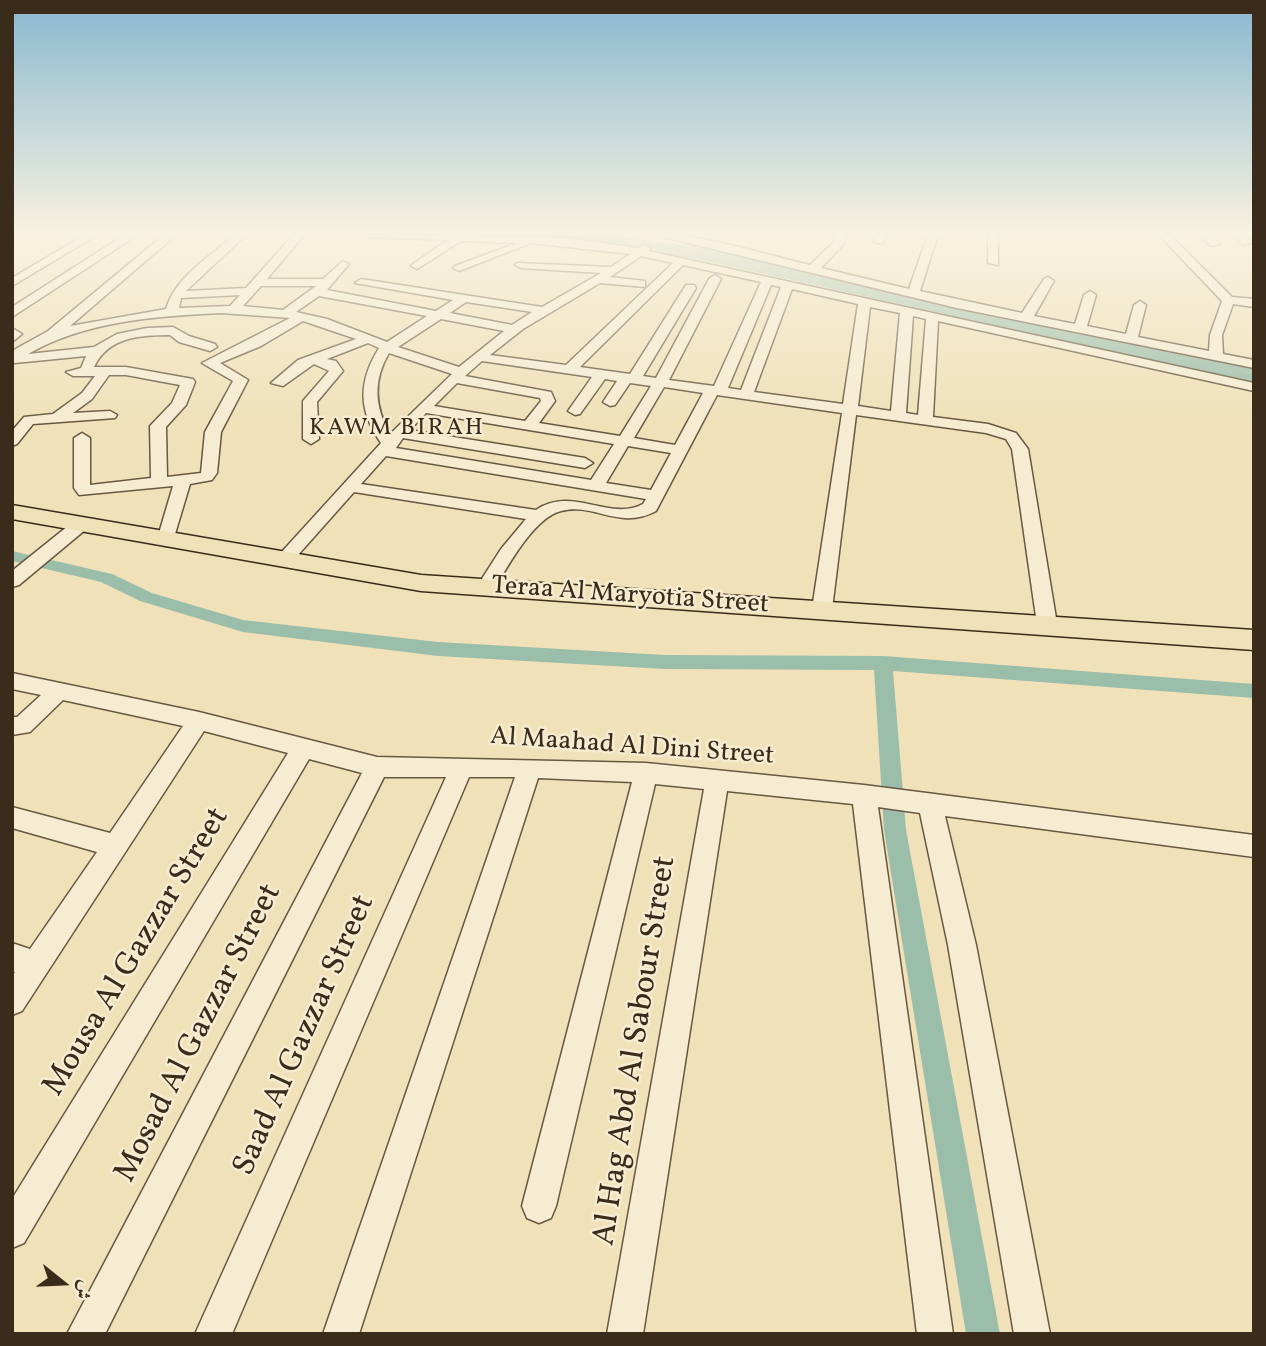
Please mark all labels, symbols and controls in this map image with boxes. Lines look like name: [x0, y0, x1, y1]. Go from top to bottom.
district label: KAWM BIRAH: [310, 416, 484, 444]
street label: Teraa Al Maryotia Street: [490, 572, 770, 622]
street label: Al Maahad Al Dini Street: [489, 723, 775, 773]
street label: Mousa Al Gazzar Street: [37, 802, 239, 1104]
street label: Al Hag Abd Al Sabour Street: [587, 853, 687, 1249]
street label: Mosad Al Gazzar Street: [108, 878, 292, 1190]
street label: Saad Al Gazzar Street: [227, 890, 385, 1182]
north arrow: [28, 1248, 98, 1318]
text: ش: [68, 1276, 98, 1302]

